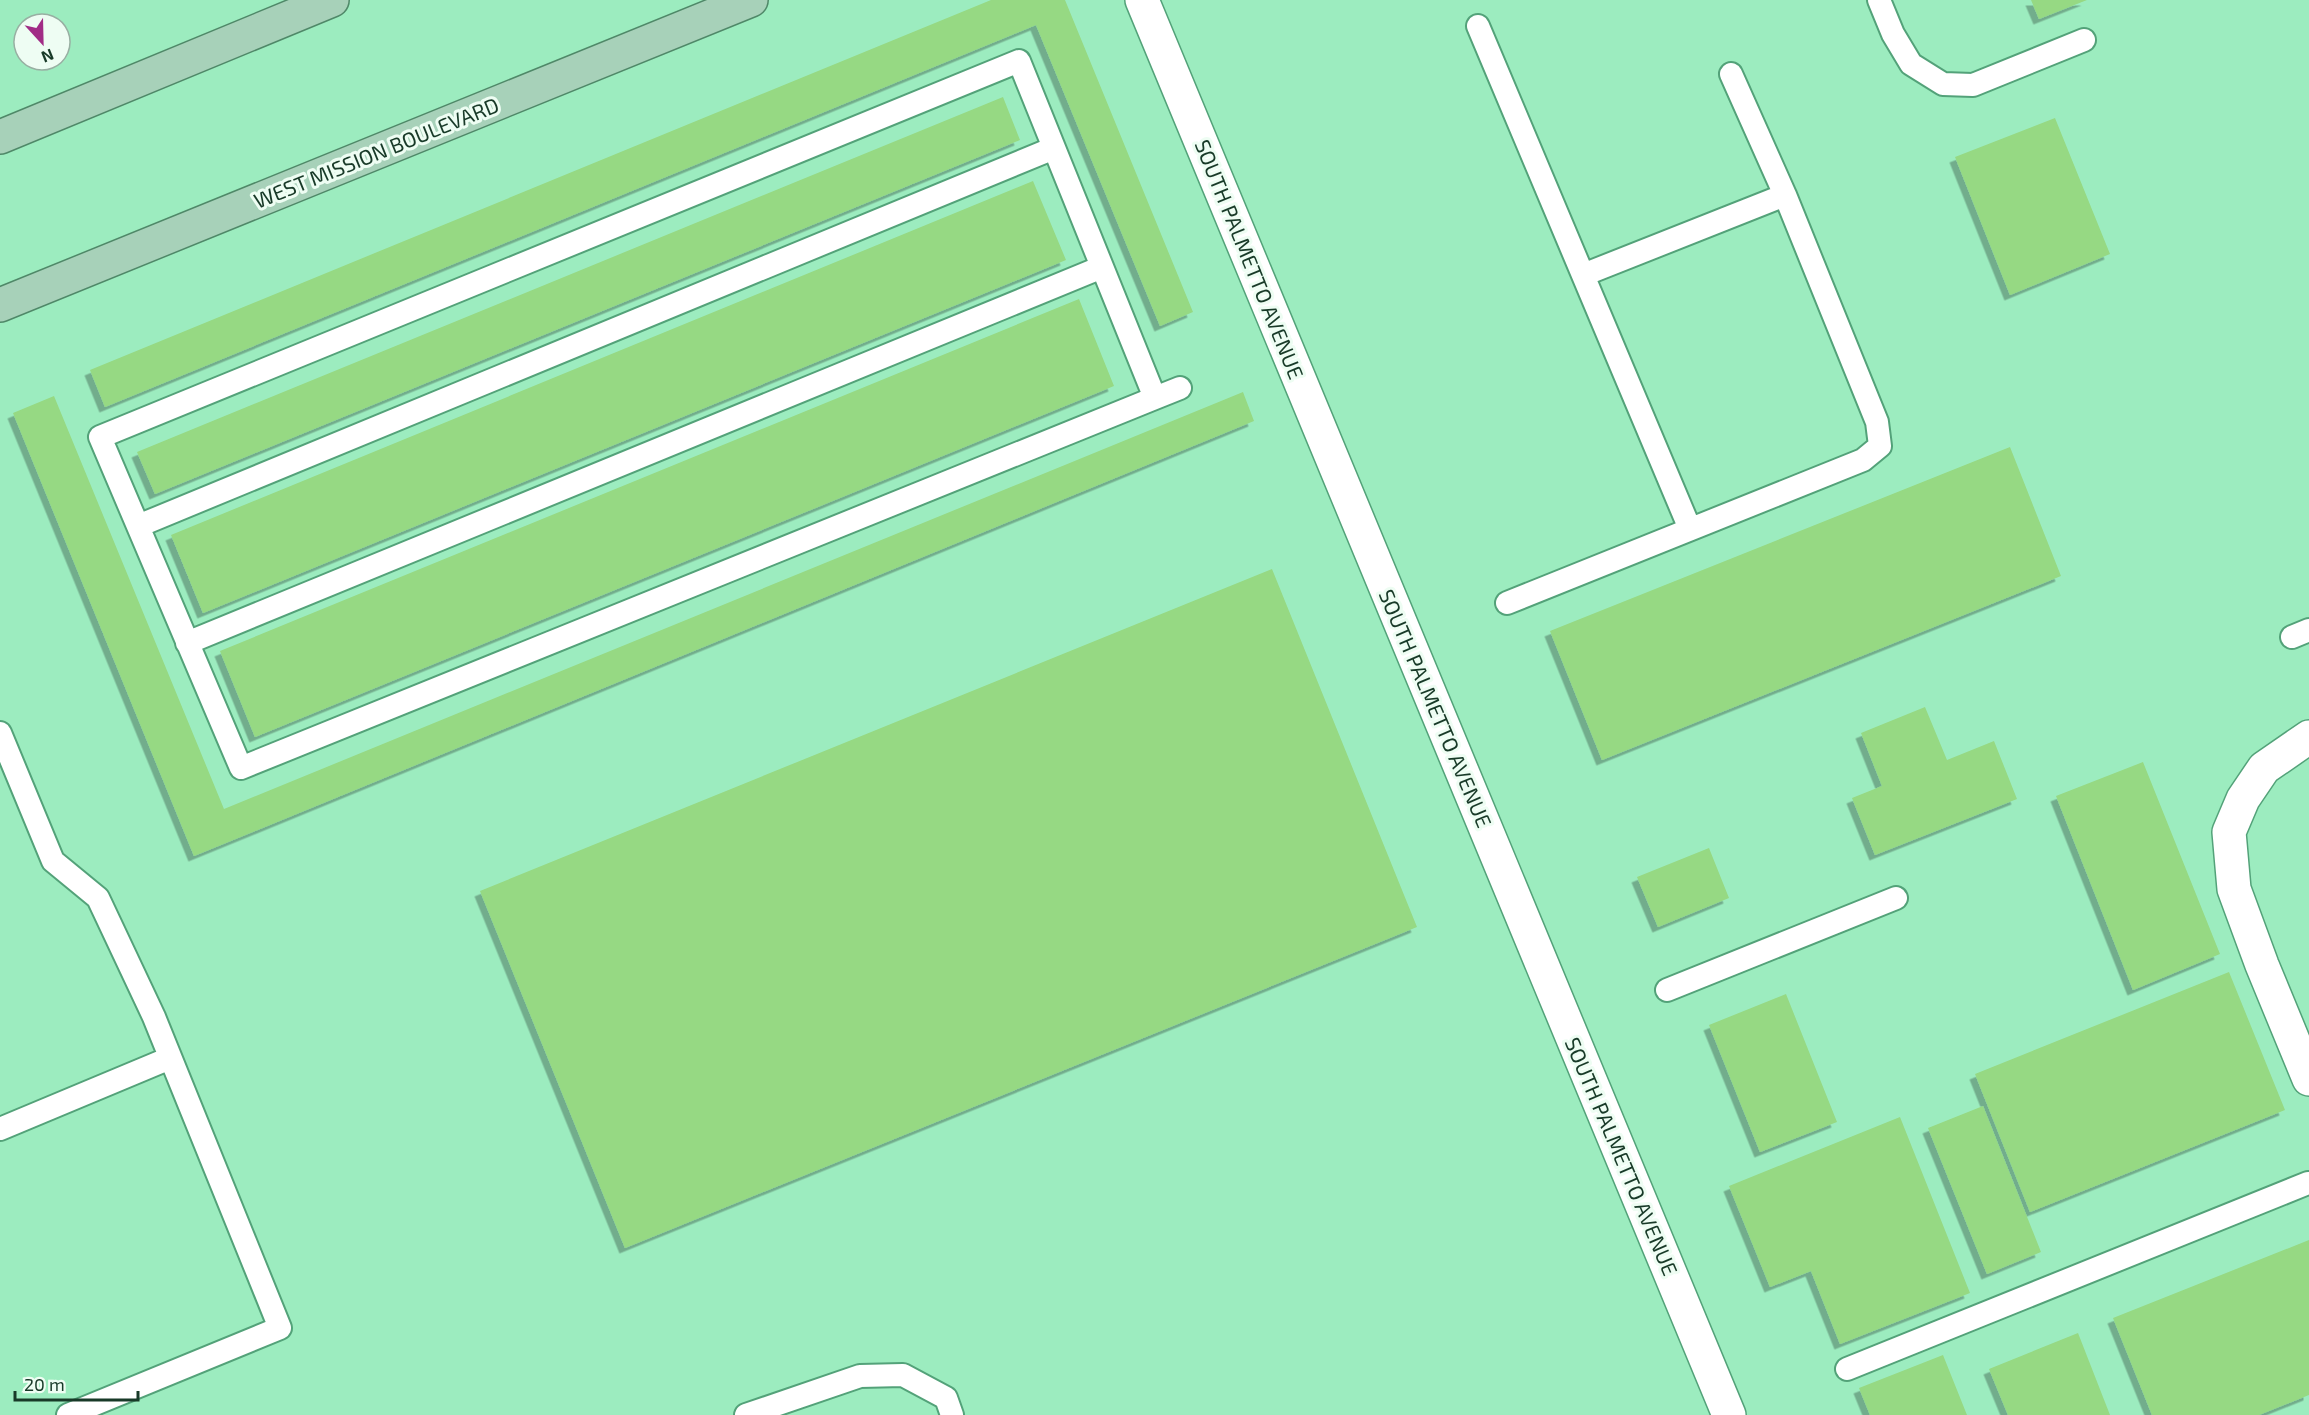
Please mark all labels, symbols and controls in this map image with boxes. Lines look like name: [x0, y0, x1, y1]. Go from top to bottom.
north arrow: [12, 12, 72, 72]
text: N: [39, 45, 57, 67]
street label: WEST MISSION BOULEVARD: [250, 91, 502, 213]
street label: SOUTH PALMETTO AVENUE: [1190, 136, 1310, 382]
street label: SOUTH PALMETTO AVENUE: [1374, 585, 1498, 831]
street label: SOUTH PALMETTO AVENUE: [1560, 1033, 1684, 1279]
scale bar: [15, 1364, 138, 1402]
text: 20 m: [24, 1373, 65, 1395]

